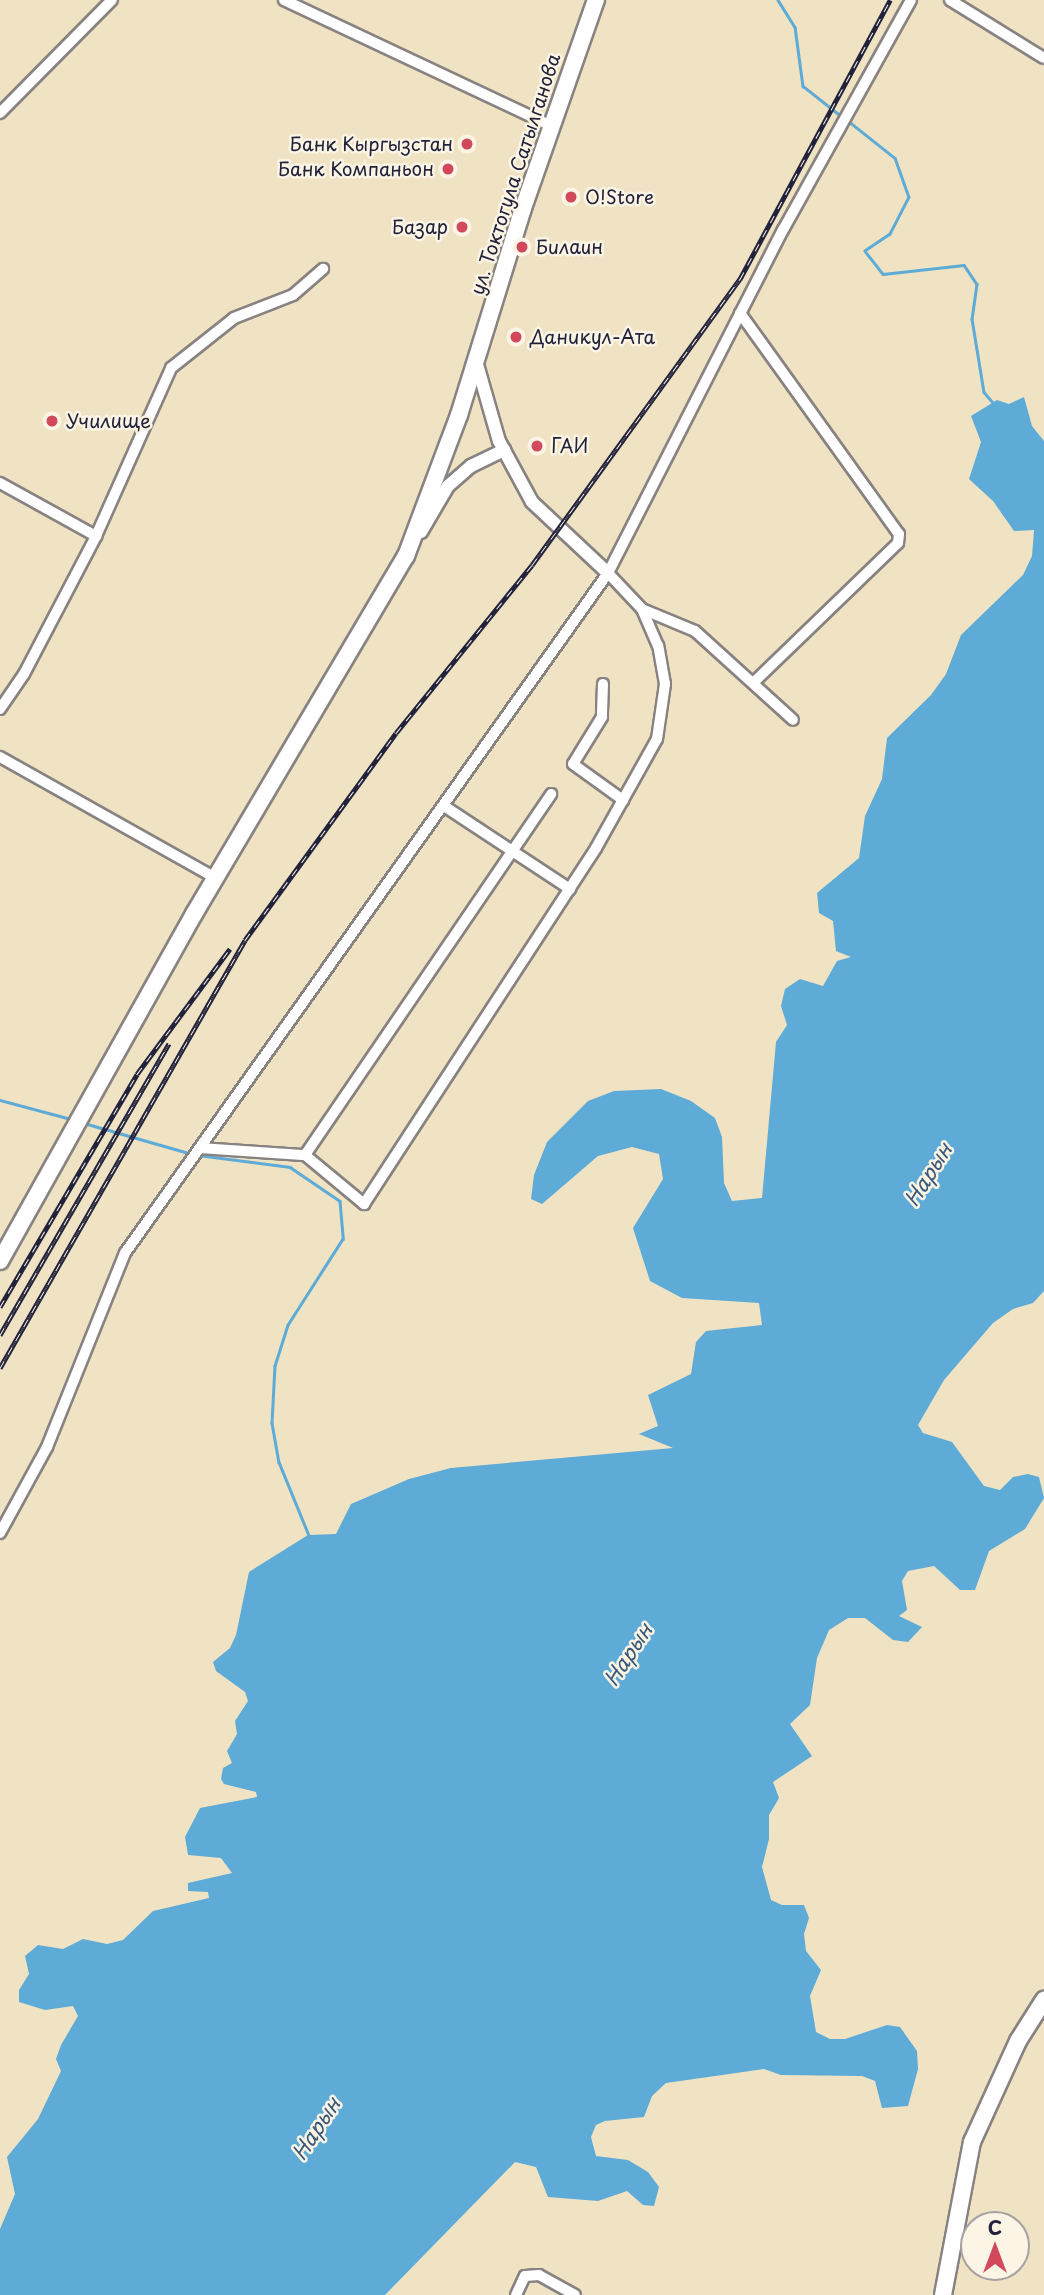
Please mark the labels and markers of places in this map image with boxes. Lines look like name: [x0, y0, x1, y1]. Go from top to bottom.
place label: Банк Кыргызстан: [289, 133, 453, 155]
marker: Банк Кыргызстан: [459, 136, 475, 152]
place label: Банк Компаньон: [277, 158, 434, 180]
marker: Банк Компаньон: [440, 161, 456, 177]
place label: O!Store: [585, 186, 654, 208]
marker: O!Store: [563, 189, 579, 205]
place label: Базар: [392, 216, 448, 238]
marker: Базар: [454, 219, 470, 235]
place label: Билаин: [536, 236, 603, 258]
marker: Билаин: [514, 239, 530, 255]
place label: Даникул-Ата: [530, 326, 655, 348]
marker: Даникул-Ата: [508, 329, 524, 345]
place label: Училище: [66, 410, 151, 432]
marker: Училище: [44, 413, 60, 429]
place label: ГАИ: [551, 435, 588, 457]
marker: ГАИ: [529, 438, 545, 454]

